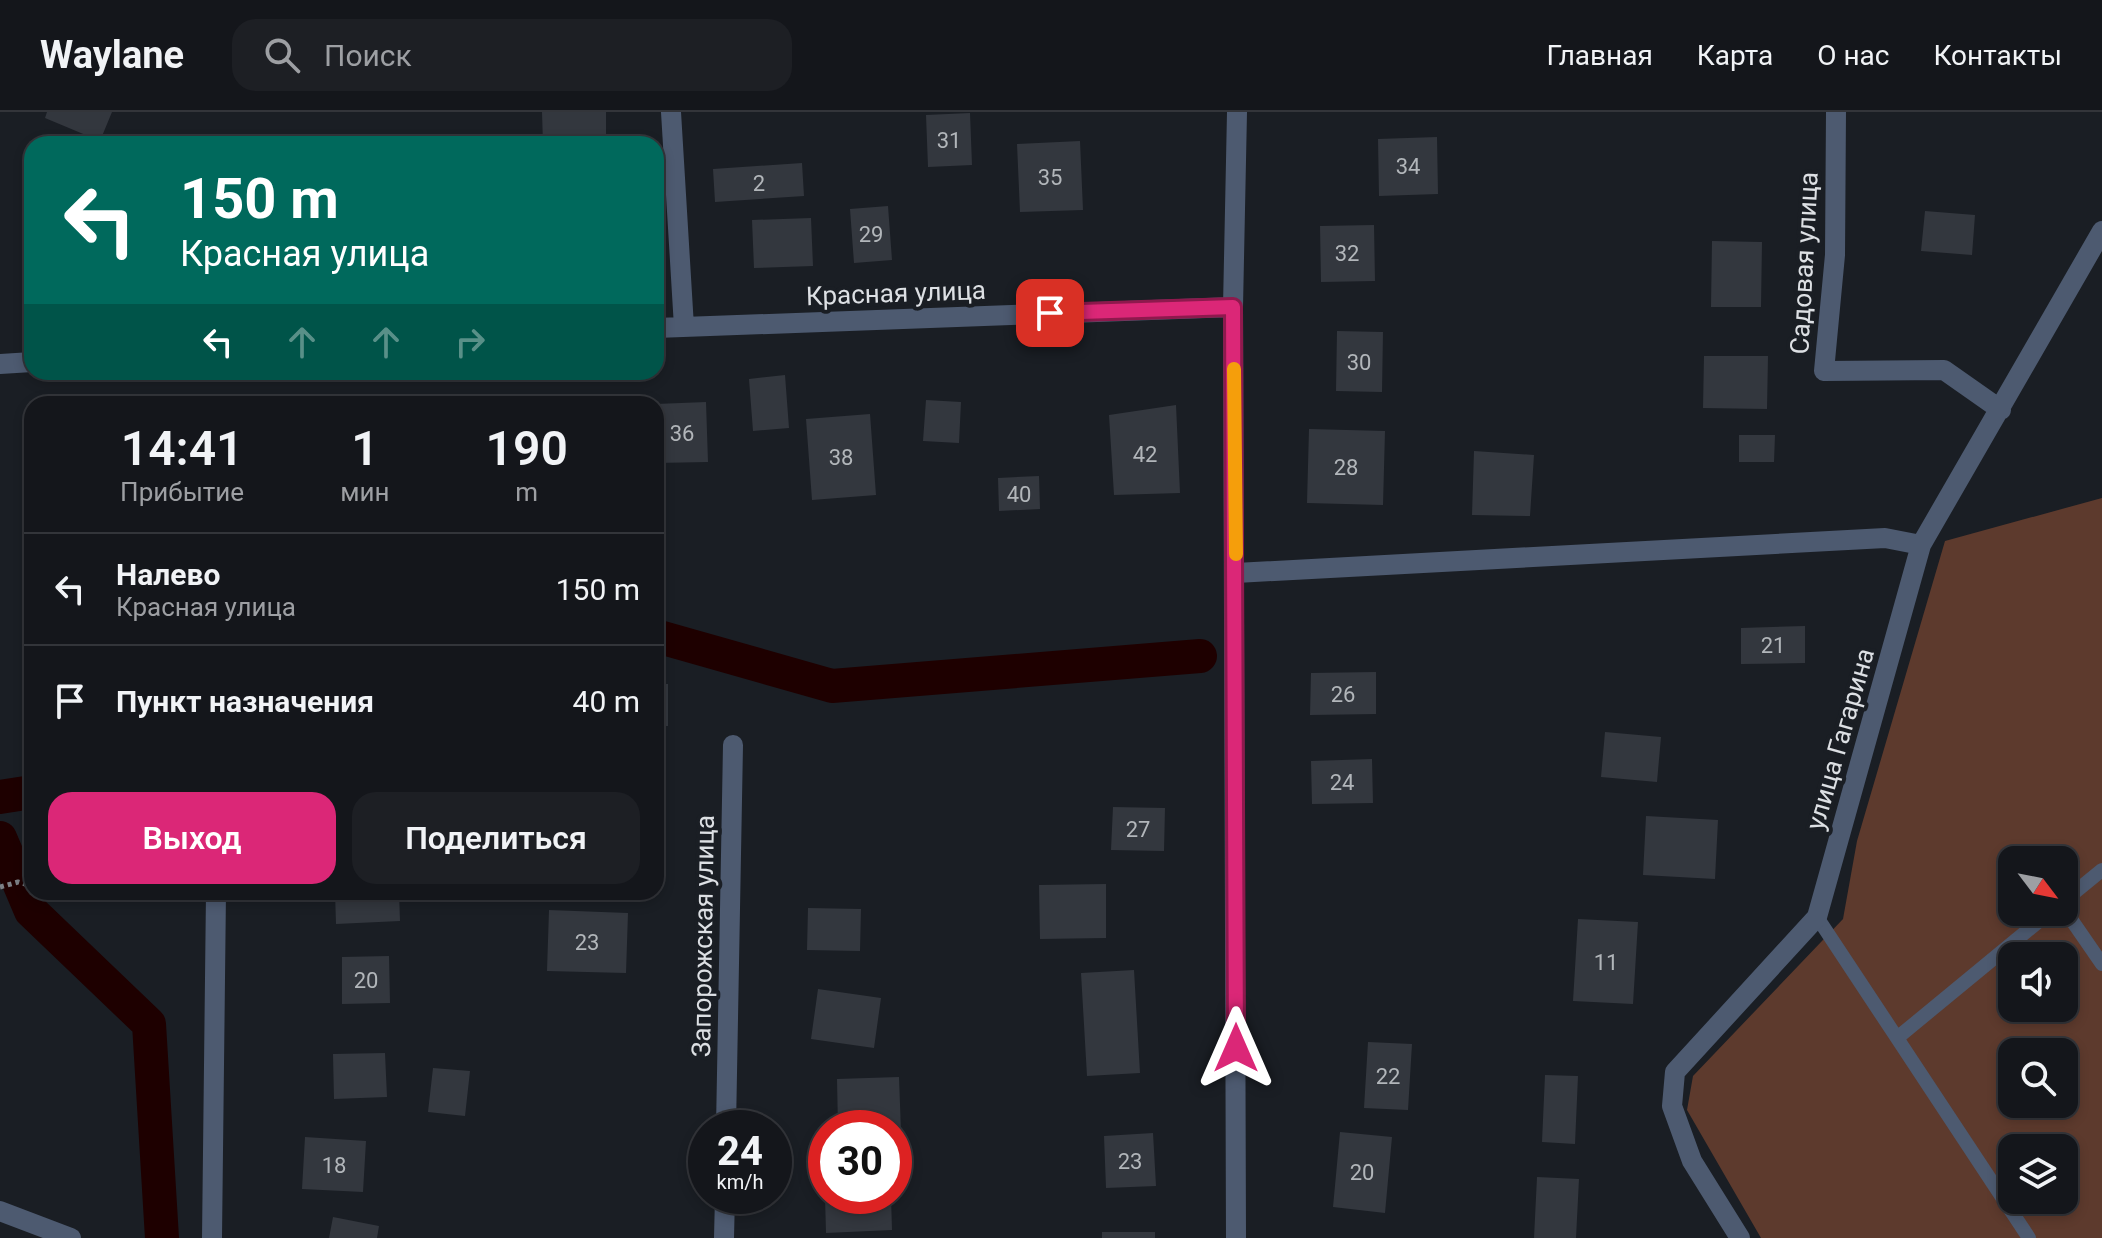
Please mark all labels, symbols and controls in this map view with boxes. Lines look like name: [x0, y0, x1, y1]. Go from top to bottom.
search box: [232, 19, 792, 91]
text: Waylane: [40, 33, 184, 77]
icon: search: [260, 33, 304, 77]
text: Поиск: [324, 38, 412, 73]
text: Главная: [1546, 39, 1653, 72]
text: Карта: [1697, 39, 1773, 72]
text: О нас: [1817, 39, 1889, 72]
text: Контакты: [1933, 39, 2062, 72]
house number: 31: [937, 128, 961, 153]
house number: 34: [1396, 154, 1420, 179]
house number: 35: [1038, 165, 1062, 190]
text: 150 m: [180, 166, 339, 232]
icon: left: [48, 168, 152, 272]
house number: 2: [753, 171, 765, 196]
street label: Садовая улица: [1784, 171, 1824, 355]
house number: 29: [859, 222, 883, 247]
text: Красная улица: [180, 233, 429, 275]
house number: 32: [1335, 241, 1359, 266]
street label: Красная улица: [806, 275, 986, 311]
pin: [1016, 279, 1084, 347]
icon: arrive: [1028, 291, 1072, 335]
icon: left: [196, 320, 240, 364]
icon: ahead: [280, 320, 324, 364]
icon: ahead: [364, 320, 408, 364]
icon: right: [448, 320, 492, 364]
house number: 30: [1347, 350, 1371, 375]
text: 14:41: [121, 420, 243, 477]
text: 1: [351, 420, 379, 477]
text: 190: [486, 420, 568, 477]
house number: 36: [670, 421, 694, 446]
house number: 42: [1133, 442, 1157, 467]
house number: 38: [829, 445, 853, 470]
house number: 28: [1334, 455, 1358, 480]
text: Прибытие: [120, 477, 244, 507]
text: мин: [340, 477, 390, 507]
text: m: [515, 477, 538, 507]
house number: 40: [1007, 482, 1031, 507]
text: Налево: [116, 557, 220, 592]
icon: left: [48, 567, 92, 611]
text: 150 m: [556, 572, 640, 607]
text: Красная улица: [116, 592, 296, 622]
house number: 21: [1761, 633, 1785, 658]
street label: улица Гагарина: [1800, 645, 1880, 833]
icon: arrive: [48, 679, 92, 723]
house number: 26: [1331, 682, 1355, 707]
text: Пункт назначения: [116, 684, 374, 719]
text: 40 m: [573, 684, 640, 719]
house number: 24: [1330, 770, 1354, 795]
button: Выход: [48, 792, 336, 884]
button: Поделиться: [352, 792, 640, 884]
street label: Запорожская улица: [686, 815, 720, 1057]
house number: 27: [1126, 817, 1150, 842]
north arrow: [1998, 846, 2078, 926]
map controls: [1998, 846, 2078, 1214]
house number: 23: [575, 930, 599, 955]
button: sound: [1998, 942, 2078, 1022]
house number: 11: [1594, 950, 1618, 975]
house number: 20: [354, 968, 378, 993]
position arrow: [1194, 1006, 1278, 1090]
button: search: [1998, 1038, 2078, 1118]
house number: 22: [1376, 1064, 1400, 1089]
speed limit sign: 30: [808, 1110, 912, 1214]
text: 24: [717, 1128, 763, 1175]
button: layers: [1998, 1134, 2078, 1214]
house number: 23: [1118, 1149, 1142, 1174]
house number: 18: [322, 1153, 346, 1178]
house number: 20: [1350, 1160, 1374, 1185]
text: km/h: [717, 1170, 763, 1194]

